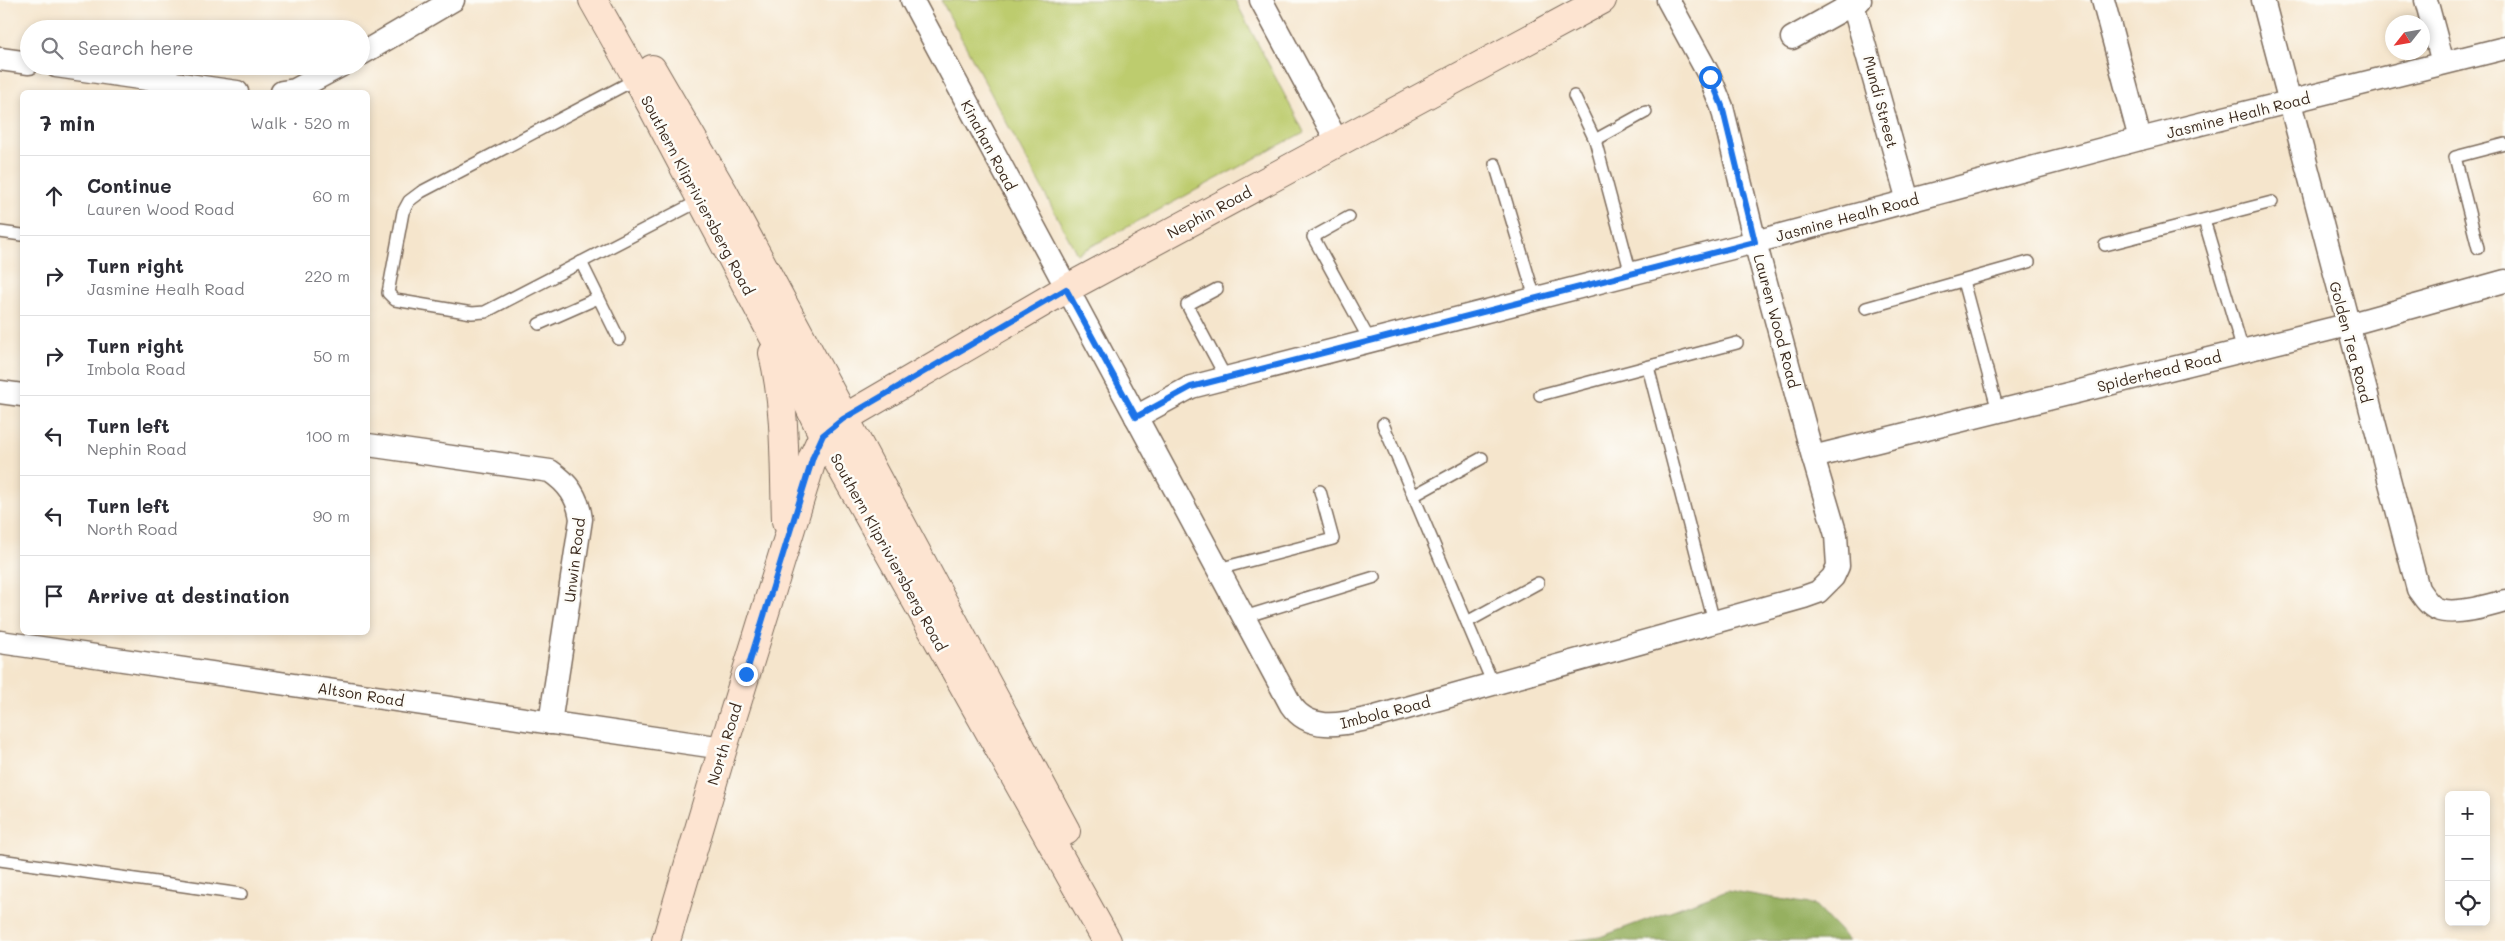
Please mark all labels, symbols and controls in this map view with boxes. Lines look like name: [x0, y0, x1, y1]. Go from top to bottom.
north arrow: [2385, 15, 2430, 60]
search box: [20, 20, 370, 75]
icon: search: [38, 34, 66, 62]
text: Search here: [78, 35, 194, 60]
street label: Mundi Street: [1859, 53, 1903, 151]
route start: [1699, 66, 1722, 89]
street label: Jasmine Healh Road: [2164, 87, 2312, 143]
street label: Southern Klipriviersberg Road: [637, 92, 759, 298]
street label: Kinahan Road: [957, 96, 1021, 194]
text: 7 min: [40, 109, 95, 136]
text: Walk · 520 m: [250, 112, 350, 133]
text: Continue: [87, 173, 172, 198]
street label: Nephin Road: [1163, 181, 1255, 243]
icon: ahead: [40, 182, 68, 210]
text: 60 m: [313, 185, 350, 206]
street label: Jasmine Healh Road: [1773, 188, 1921, 246]
text: Lauren Wood Road: [87, 198, 234, 219]
street label: Lauren Wood Road: [1749, 252, 1805, 390]
text: Turn right: [87, 253, 184, 278]
icon: right: [40, 262, 68, 290]
text: 220 m: [304, 265, 350, 286]
text: Jasmine Healh Road: [87, 278, 244, 299]
street label: Golden Tea Road: [2325, 279, 2377, 405]
text: Turn right: [87, 333, 184, 358]
icon: right: [40, 342, 68, 370]
text: 50 m: [313, 345, 350, 366]
street label: Spiderhead Road: [2095, 346, 2223, 396]
text: Imbola Road: [87, 358, 185, 379]
text: Turn left: [87, 413, 170, 438]
icon: left: [40, 422, 68, 450]
text: 100 m: [305, 425, 350, 446]
text: Nephin Road: [87, 438, 186, 459]
street label: Southern Klipriviersberg Road: [826, 450, 952, 654]
text: Turn left: [87, 493, 170, 518]
icon: left: [40, 502, 68, 530]
text: 90 m: [313, 505, 350, 526]
street label: Unwin Road: [559, 517, 589, 603]
text: North Road: [87, 518, 177, 539]
icon: arrive: [40, 582, 68, 610]
text: Arrive at destination: [87, 583, 290, 608]
route end: [735, 663, 758, 686]
street label: Altson Road: [316, 677, 406, 711]
street label: Imbola Road: [1338, 691, 1432, 733]
street label: North Road: [702, 701, 746, 787]
map controls: [2445, 791, 2490, 926]
button: +: [2445, 791, 2490, 836]
button: −: [2445, 836, 2490, 881]
button: locate: [2445, 881, 2490, 926]

